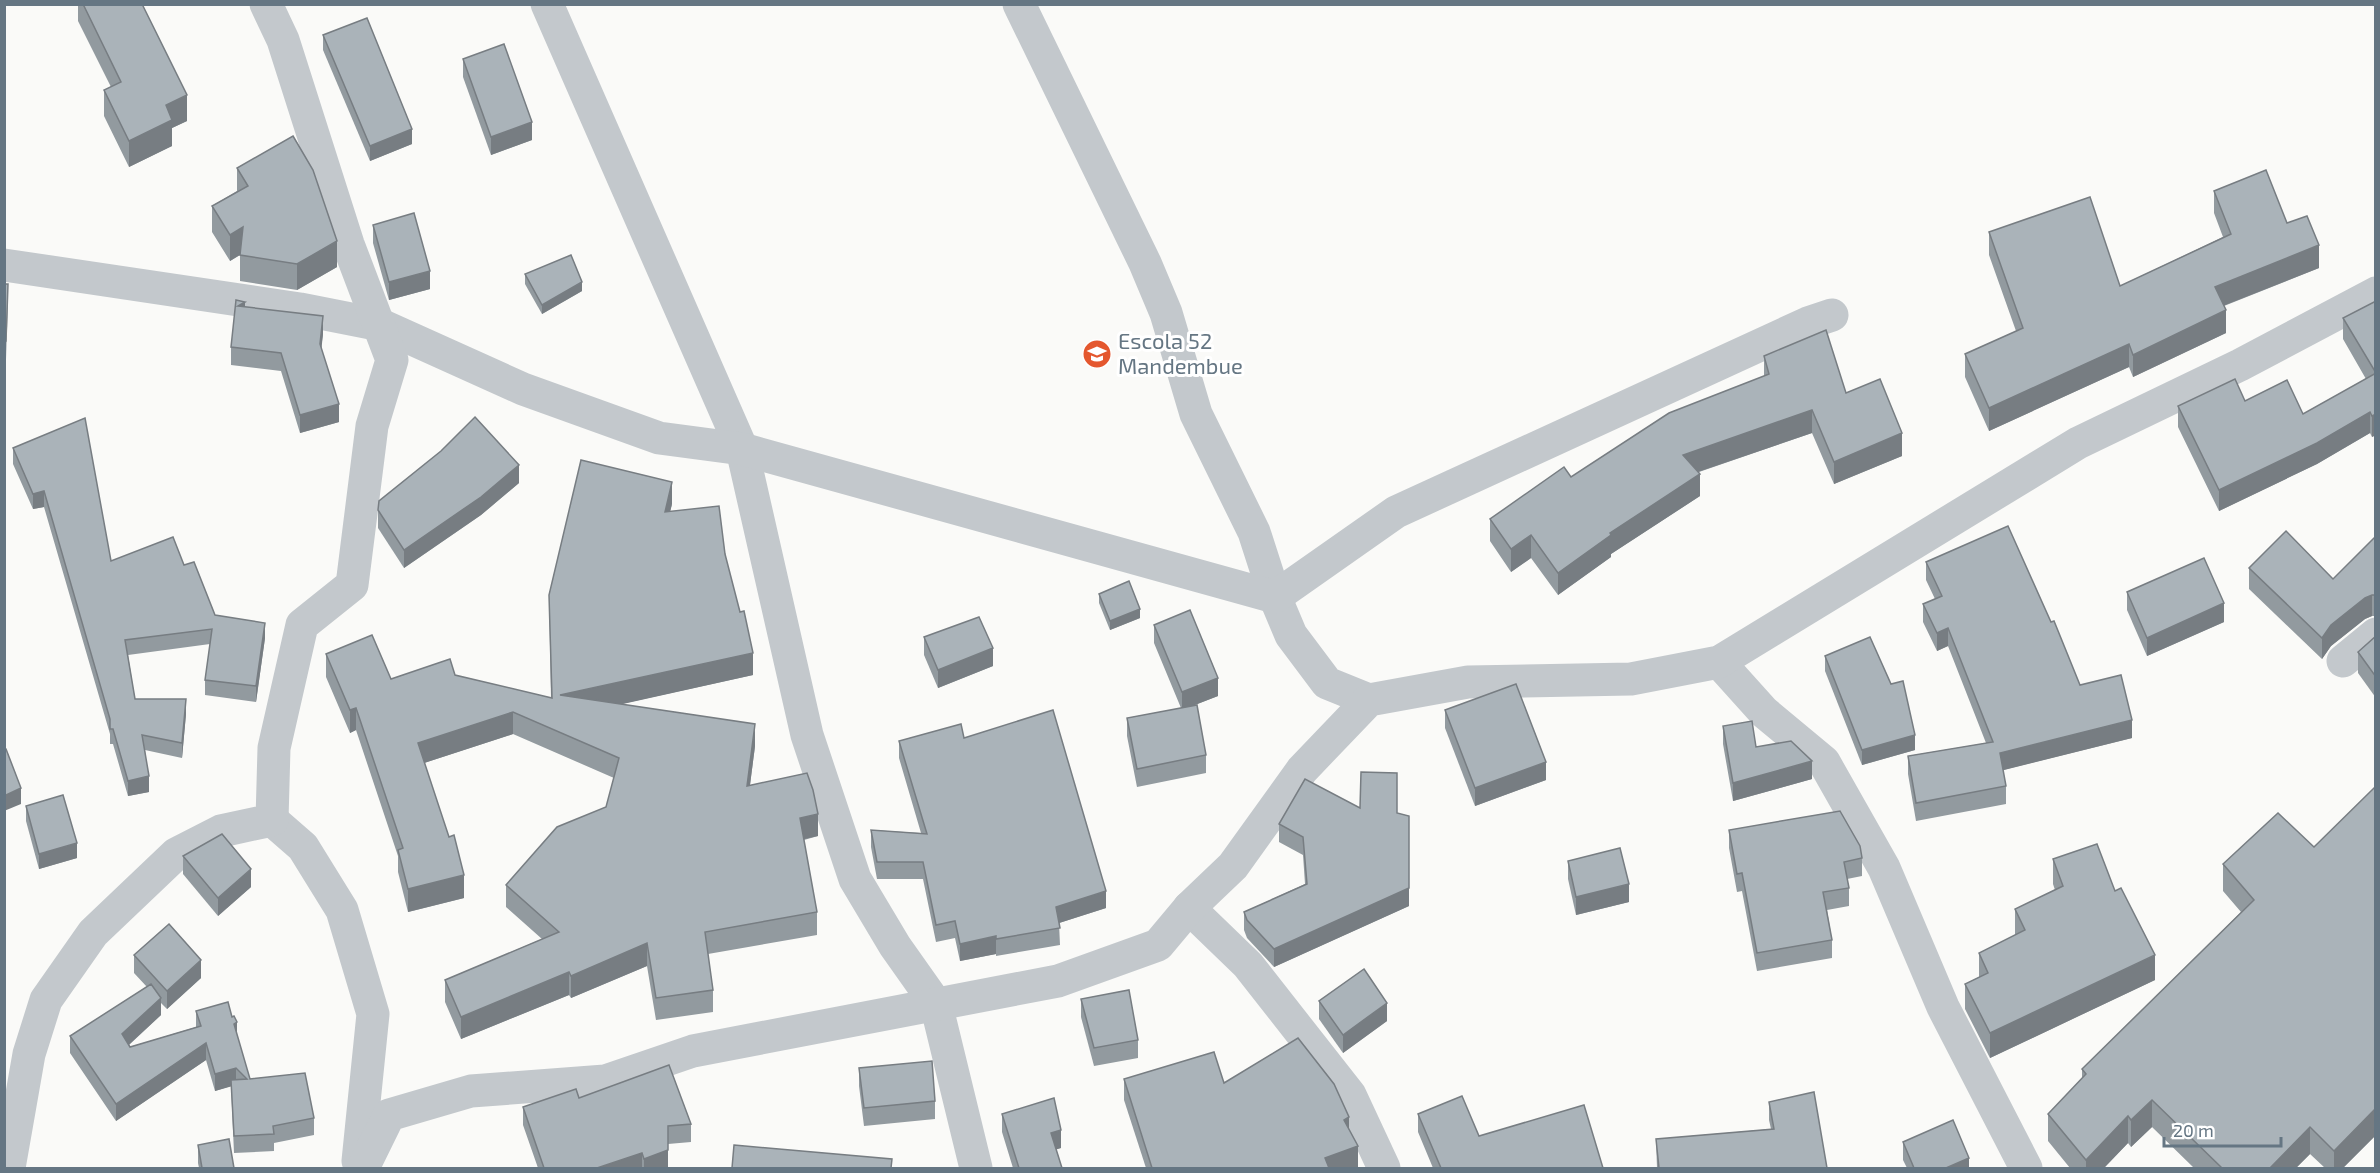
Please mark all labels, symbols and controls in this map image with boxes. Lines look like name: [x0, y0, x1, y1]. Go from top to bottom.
place label: Escola 52 Mandembue: [1118, 327, 1243, 378]
school or university icon: Escola 52 Mandembue: [1081, 338, 1113, 370]
scale bar: [2164, 1110, 2281, 1148]
text: 20 m: [2173, 1119, 2214, 1141]

